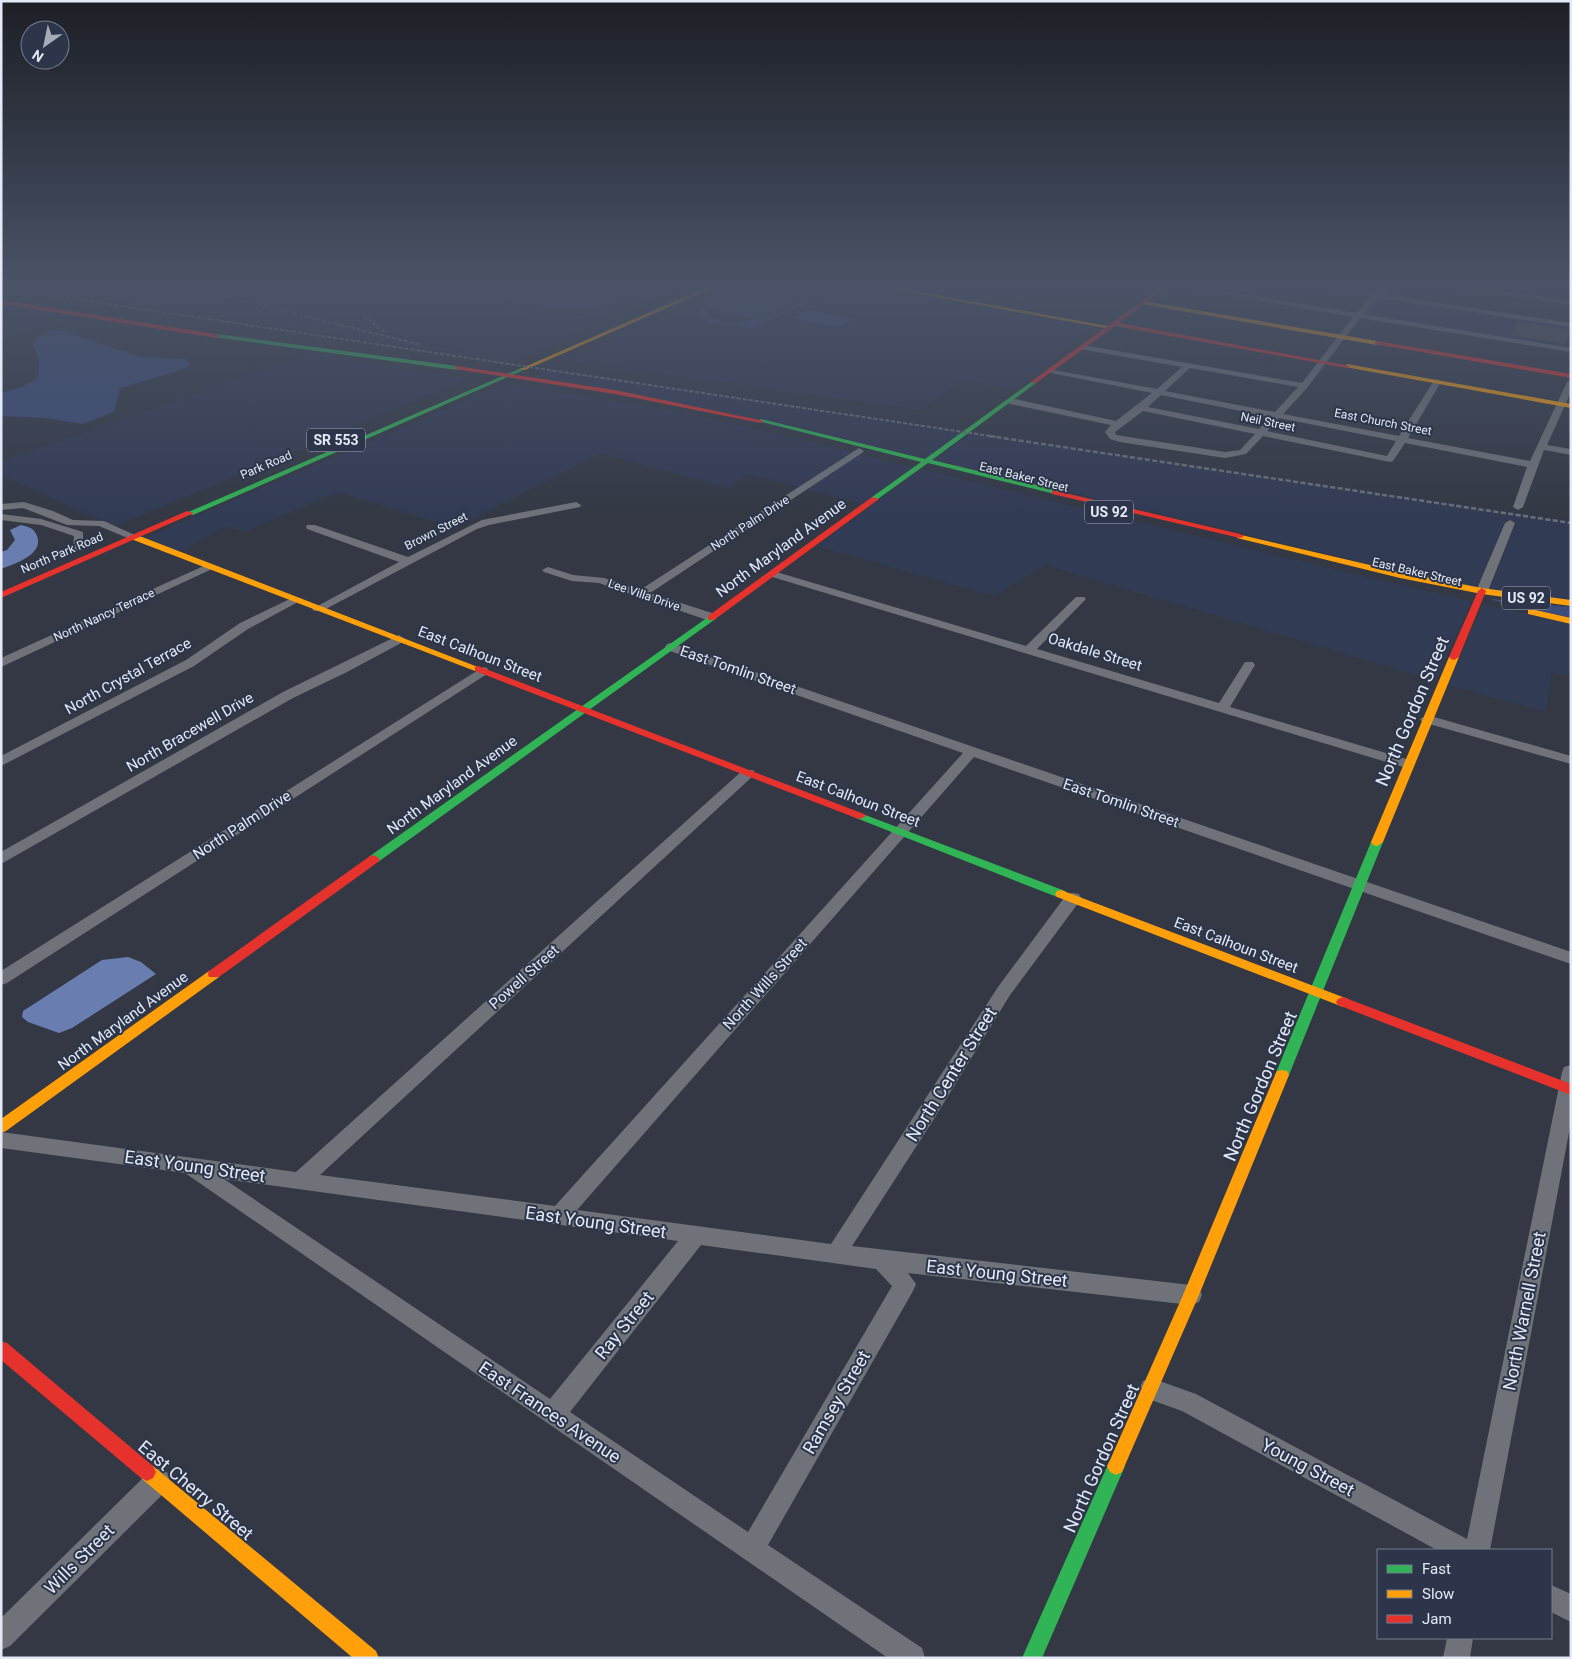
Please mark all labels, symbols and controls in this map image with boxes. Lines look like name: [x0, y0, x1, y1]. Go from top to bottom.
north arrow: [20, 20, 70, 70]
text: N: [29, 46, 46, 65]
street label: East Church Street: [1333, 406, 1433, 438]
street label: Neil Street: [1239, 409, 1297, 435]
road number: SR 553: [307, 428, 365, 452]
street label: Park Road: [238, 448, 294, 482]
street label: East Baker Street: [978, 459, 1070, 495]
street label: North Palm Drive: [708, 492, 792, 554]
street label: North Maryland Avenue: [712, 495, 850, 601]
road number: US 92: [1085, 501, 1133, 524]
street label: Brown Street: [402, 509, 470, 553]
street label: North Park Road: [19, 529, 105, 577]
street label: East Baker Street: [1371, 555, 1463, 589]
street label: Lee Villa Drive: [606, 576, 682, 614]
street label: North Nancy Terrace: [51, 585, 157, 645]
road number: US 92: [1502, 586, 1550, 610]
street label: East Calhoun Street: [415, 622, 545, 686]
street label: Oakdale Street: [1046, 629, 1144, 675]
street label: North Gordon Street: [1371, 633, 1453, 789]
street label: North Crystal Terrace: [62, 634, 194, 718]
street label: East Tomlin Street: [678, 642, 798, 698]
street label: North Bracewell Drive: [123, 688, 257, 776]
street label: North Maryland Avenue: [383, 732, 521, 838]
street label: East Calhoun Street: [793, 767, 923, 831]
street label: East Tomlin Street: [1061, 775, 1181, 831]
street label: North Palm Drive: [190, 787, 294, 863]
street label: East Calhoun Street: [1171, 913, 1301, 977]
street label: North Wills Street: [719, 934, 811, 1033]
street label: Powell Street: [485, 941, 563, 1013]
street label: North Maryland Avenue: [54, 968, 192, 1074]
street label: North Center Street: [901, 1003, 1001, 1145]
street label: North Gordon Street: [1219, 1008, 1301, 1164]
street label: East Young Street: [123, 1146, 267, 1186]
street label: East Young Street: [524, 1202, 668, 1242]
street label: North Warnell Street: [1498, 1230, 1550, 1392]
street label: East Young Street: [925, 1255, 1069, 1291]
street label: Ray Street: [590, 1287, 658, 1363]
street label: Ramsey Street: [798, 1346, 874, 1457]
street label: East Frances Avenue: [475, 1357, 625, 1467]
street label: North Gordon Street: [1059, 1380, 1143, 1536]
street label: Young Street: [1258, 1434, 1358, 1500]
street label: East Cherry Street: [134, 1436, 258, 1544]
street label: Wills Street: [40, 1520, 118, 1598]
legend: [1377, 1549, 1552, 1639]
text: Fast: [1422, 1560, 1451, 1578]
text: Slow: [1422, 1585, 1454, 1603]
text: Jam: [1422, 1610, 1452, 1628]

